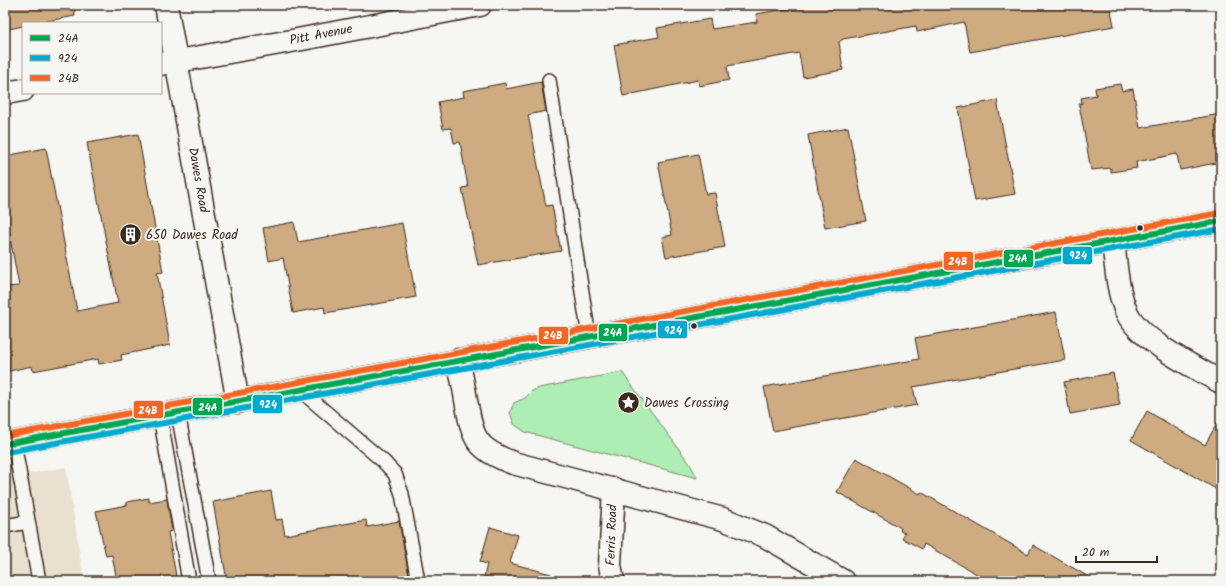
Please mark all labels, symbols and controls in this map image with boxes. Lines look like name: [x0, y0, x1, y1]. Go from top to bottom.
street label: Pitt Avenue: [288, 19, 354, 51]
legend: [22, 22, 162, 94]
text: 24A: [58, 29, 79, 48]
text: 924: [58, 49, 78, 68]
text: 24B: [58, 69, 79, 88]
street label: Dawes Road: [182, 146, 214, 215]
building icon: 650 Dawes Road: [117, 222, 143, 248]
unlabelled marker: [1135, 223, 1145, 233]
place label: 650 Dawes Road: [146, 225, 238, 246]
line badge: 924: [1062, 246, 1093, 265]
text: 924: [1069, 247, 1087, 265]
line badge: 24A: [1003, 249, 1034, 268]
text: 24A: [1008, 250, 1028, 268]
line badge: 24B: [943, 251, 974, 271]
text: 24B: [948, 253, 968, 271]
line badge: 924: [657, 320, 688, 339]
unlabelled marker: [689, 321, 699, 331]
text: 924: [664, 322, 682, 340]
line badge: 24A: [598, 323, 628, 342]
text: 24A: [603, 324, 623, 342]
line badge: 24B: [538, 326, 569, 345]
text: 24B: [543, 327, 563, 345]
place icon: Dawes Crossing: [615, 390, 641, 416]
place label: Dawes Crossing: [644, 393, 729, 414]
line badge: 924: [252, 394, 283, 414]
text: 924: [259, 396, 277, 414]
line badge: 24A: [192, 397, 223, 416]
text: 24A: [198, 399, 218, 417]
line badge: 24B: [133, 400, 164, 419]
text: 24B: [138, 402, 158, 420]
street label: Ferris Road: [600, 504, 624, 566]
scale bar: [1076, 538, 1157, 564]
text: 20 m: [1082, 543, 1110, 562]

